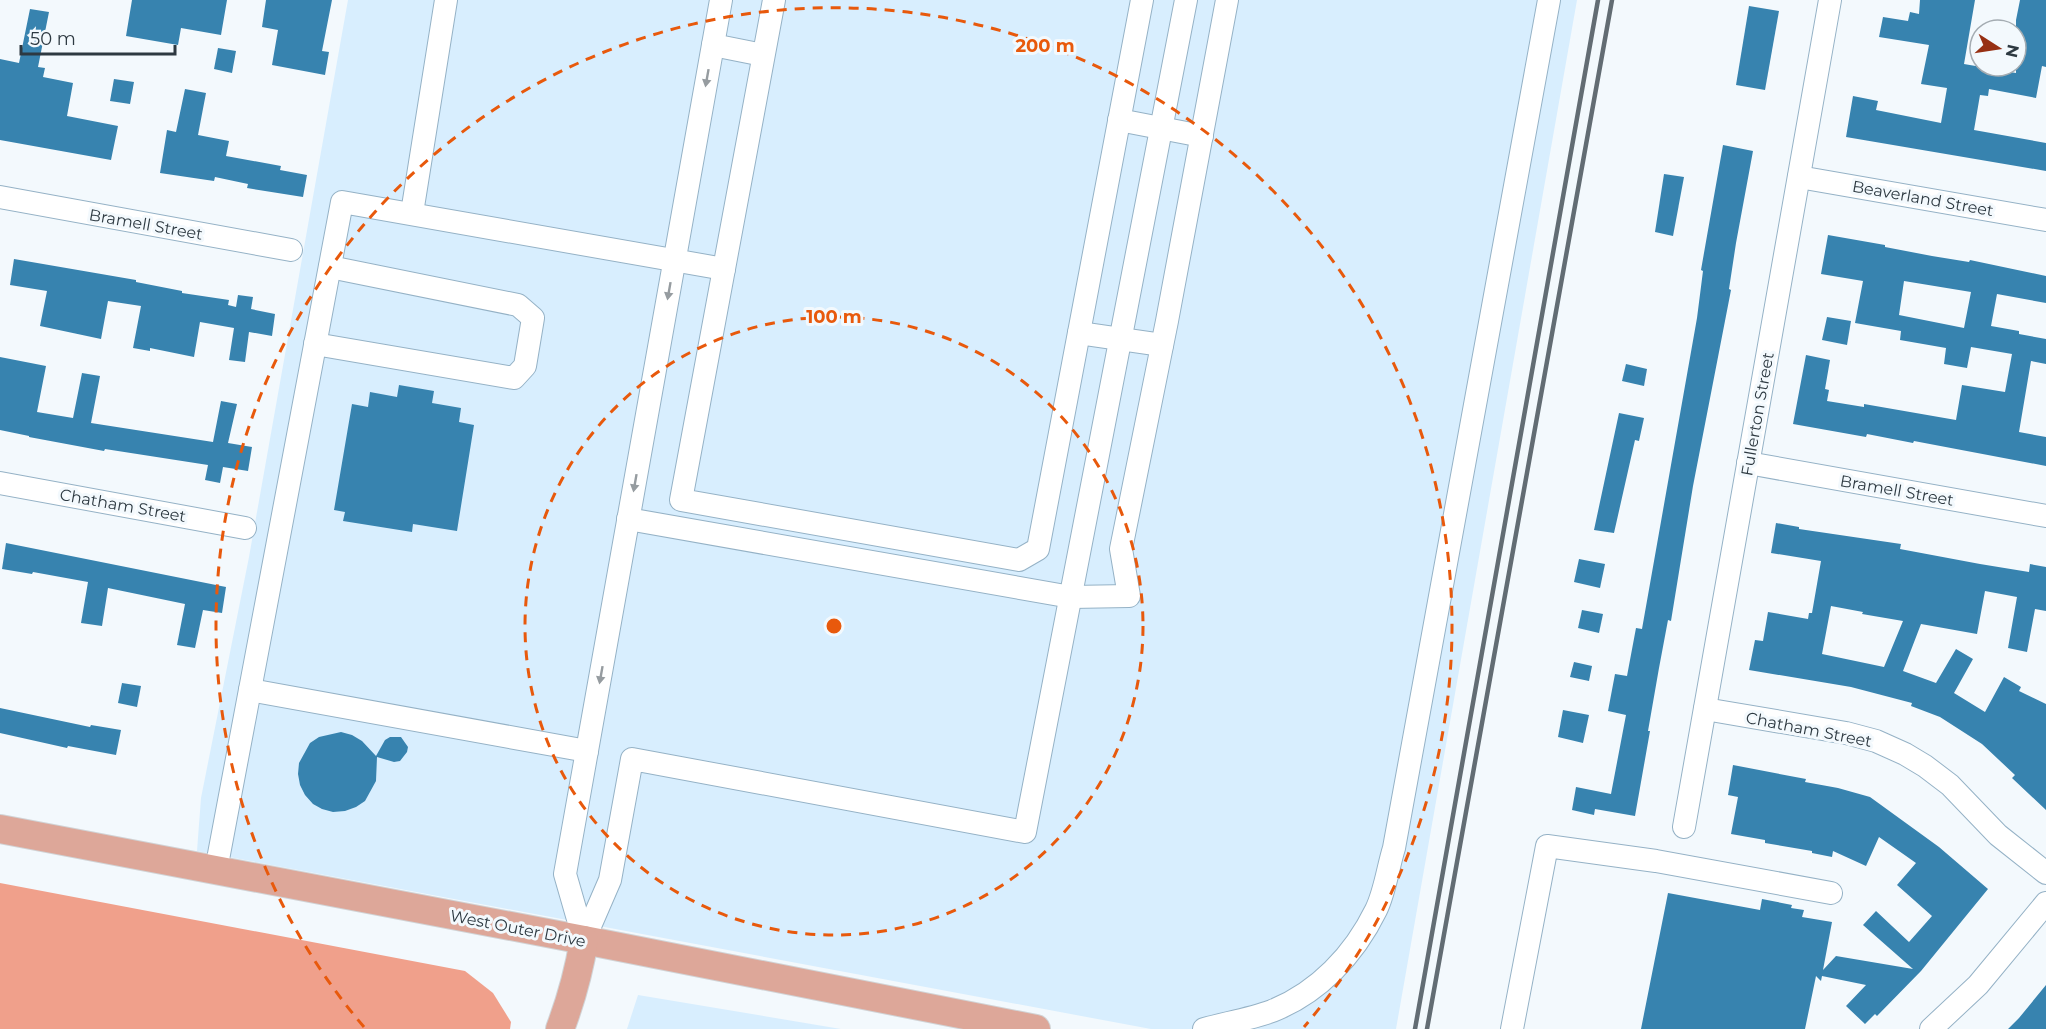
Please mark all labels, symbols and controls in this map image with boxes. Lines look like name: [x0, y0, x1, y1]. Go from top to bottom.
scale bar: [21, 18, 176, 56]
north arrow: [1968, 18, 2028, 78]
text: 50 m: [30, 28, 76, 50]
text: 200 m: [1015, 35, 1075, 57]
text: N: [2002, 43, 2023, 59]
one-way arrow: [702, 69, 711, 88]
street label: Beaverland Street: [1851, 177, 1996, 220]
street label: Bramell Street: [88, 205, 205, 244]
one-way arrow: [664, 282, 673, 301]
text: 100 m: [806, 306, 862, 328]
street label: Fullerton Street: [1737, 350, 1778, 477]
street label: Bramell Street: [1839, 471, 1956, 510]
one-way arrow: [630, 474, 639, 493]
street label: Chatham Street: [58, 485, 188, 526]
centre of rings: [824, 616, 844, 636]
one-way arrow: [596, 666, 605, 685]
street label: Chatham Street: [1744, 708, 1874, 751]
street label: West Outer Drive: [449, 906, 587, 951]

